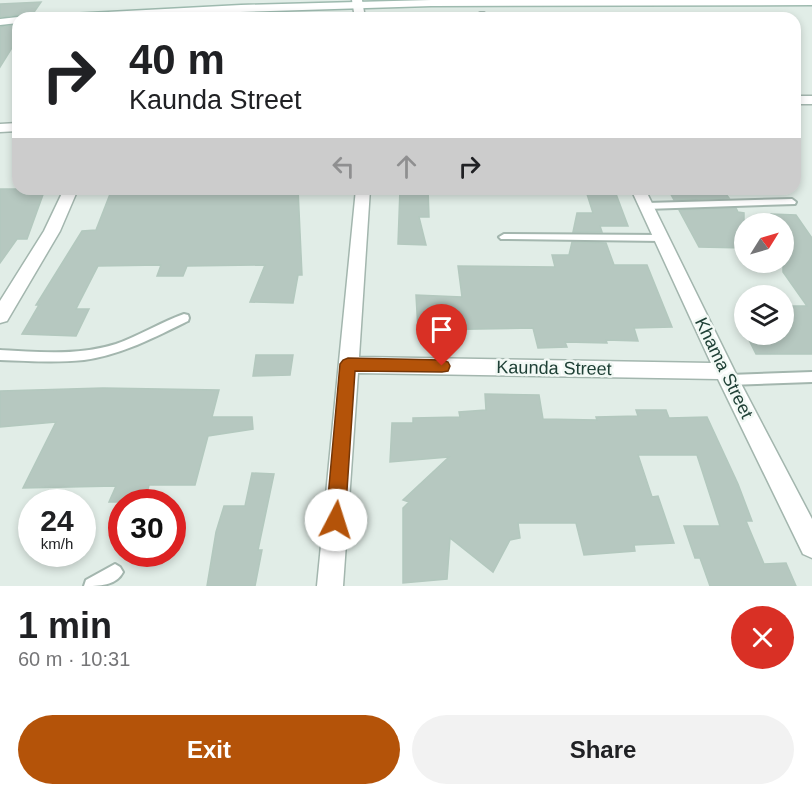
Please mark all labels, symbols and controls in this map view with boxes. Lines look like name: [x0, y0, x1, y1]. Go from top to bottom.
icon: right: [30, 36, 108, 114]
text: 40 m: [129, 36, 225, 83]
text: Kaunda Street: [129, 85, 302, 115]
icon: left: [327, 150, 360, 183]
icon: ahead: [390, 150, 423, 183]
icon: right: [453, 150, 486, 183]
north arrow: [734, 213, 794, 273]
map controls: [734, 213, 794, 345]
button: layers: [734, 285, 794, 345]
pin: [416, 304, 467, 366]
icon: arrive: [425, 313, 458, 346]
street label: Khama Street: [691, 314, 757, 422]
street label: Kaunda Street: [496, 357, 612, 379]
position arrow: [304, 488, 368, 552]
speed limit sign: 30: [108, 489, 186, 567]
text: 24: [40, 504, 74, 537]
text: km/h: [41, 535, 73, 552]
text: 1 min: [18, 605, 112, 646]
button: close: [731, 606, 794, 669]
text: 60 m · 10:31: [18, 648, 130, 670]
button: Exit: [18, 715, 400, 784]
button: Share: [412, 715, 794, 784]

